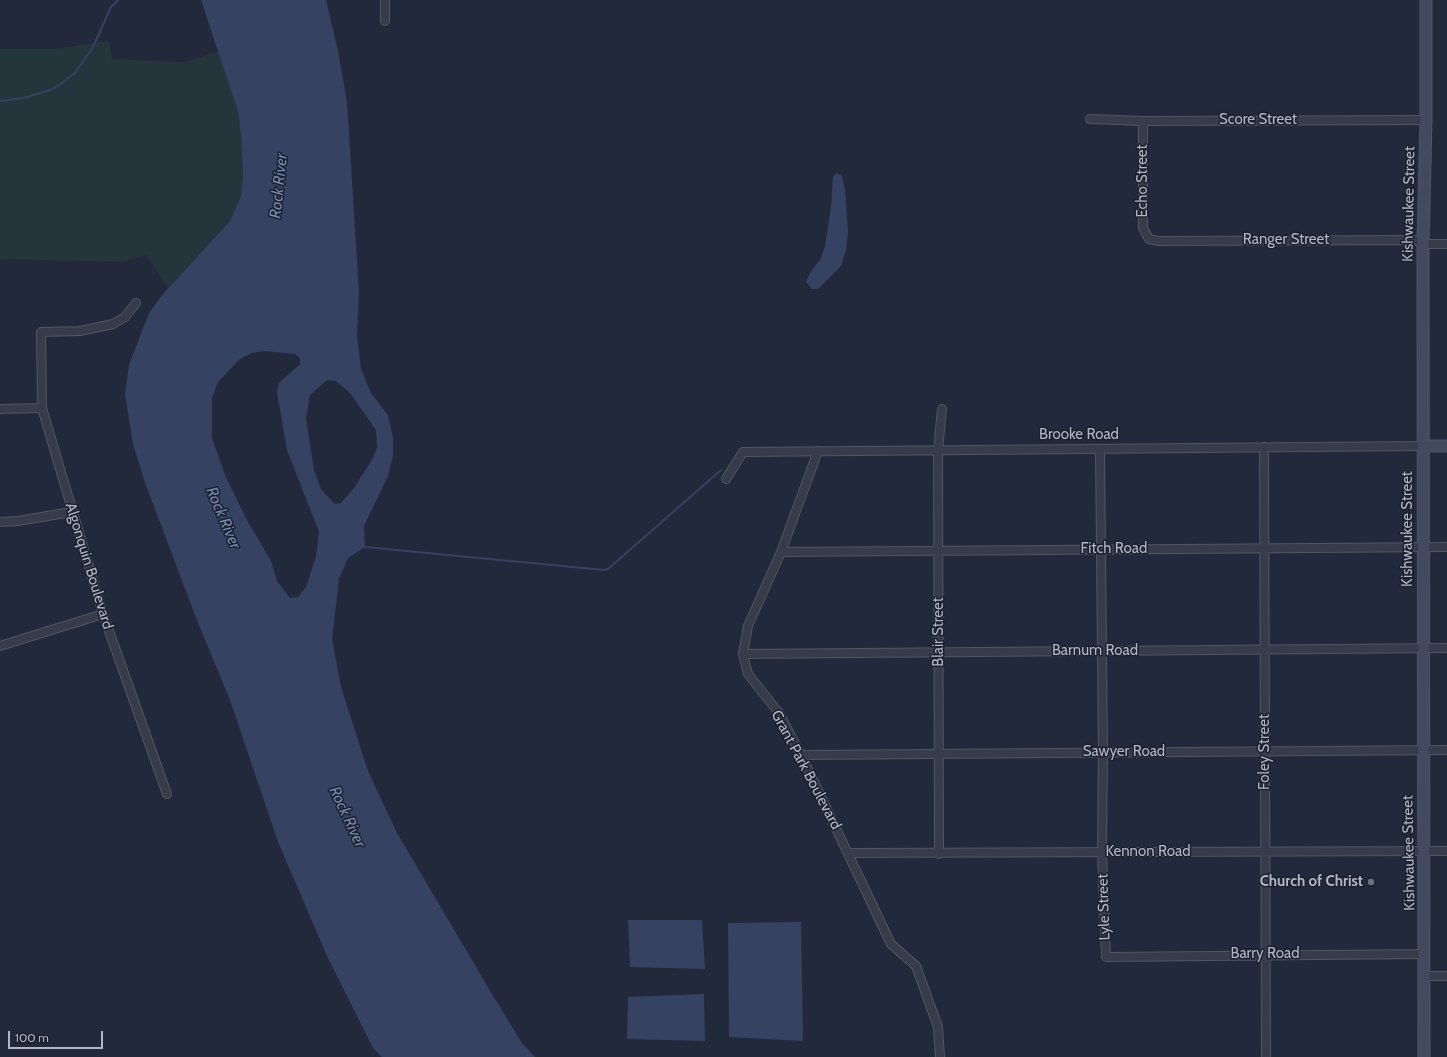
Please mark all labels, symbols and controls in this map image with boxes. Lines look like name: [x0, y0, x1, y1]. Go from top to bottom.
street label: Score Street: [1219, 111, 1297, 129]
street label: Echo Street: [1134, 144, 1152, 218]
street label: Kishwaukee Street: [1399, 146, 1419, 262]
water label: Rock River: [266, 153, 292, 219]
street label: Ranger Street: [1243, 231, 1329, 249]
street label: Brooke Road: [1039, 426, 1119, 444]
street label: Kishwaukee Street: [1399, 471, 1417, 587]
water label: Rock River: [201, 484, 245, 552]
street label: Algonquin Boulevard: [61, 501, 117, 631]
street label: Fitch Road: [1081, 540, 1147, 558]
street label: Blair Street: [930, 597, 948, 667]
street label: Barnum Road: [1052, 642, 1138, 660]
street label: Grant Park Boulevard: [767, 707, 845, 833]
street label: Foley Street: [1256, 714, 1274, 790]
street label: Sawyer Road: [1083, 743, 1165, 761]
water label: Rock River: [324, 783, 370, 851]
street label: Kishwaukee Street: [1399, 795, 1419, 911]
street label: Kennon Road: [1106, 843, 1190, 861]
street label: Lyle Street: [1094, 873, 1114, 941]
place label: Church of Christ: [1260, 873, 1363, 891]
marker: Church of Christ: [1366, 877, 1376, 887]
street label: Barry Road: [1230, 945, 1300, 963]
scale bar: [10, 1023, 105, 1049]
text: 100 m: [15, 1030, 49, 1045]

